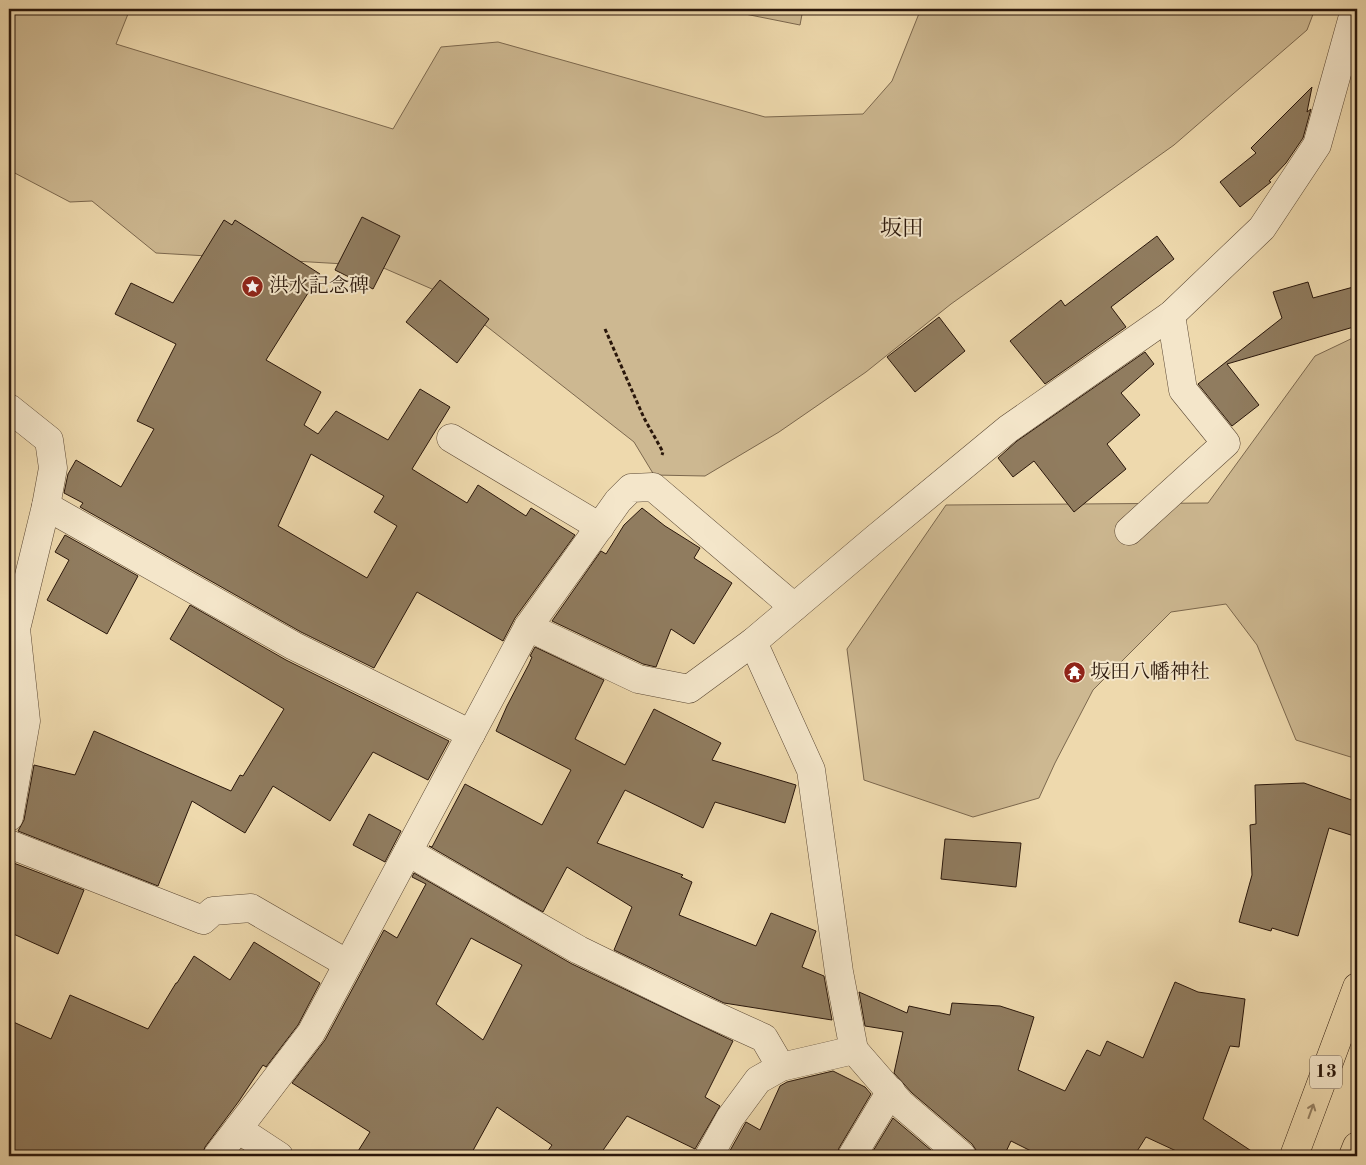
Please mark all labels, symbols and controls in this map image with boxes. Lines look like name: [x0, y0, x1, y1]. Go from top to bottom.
district label: 坂田: [880, 216, 924, 240]
place icon: 洪水記念碑: [241, 275, 265, 299]
place label: 洪水記念碑: [269, 275, 369, 297]
temple icon: 坂田八幡神社: [1062, 661, 1086, 685]
place label: 坂田八幡神社: [1090, 661, 1210, 683]
road number: 13: [1310, 1056, 1342, 1088]
one-way arrow: [1307, 1103, 1316, 1119]

